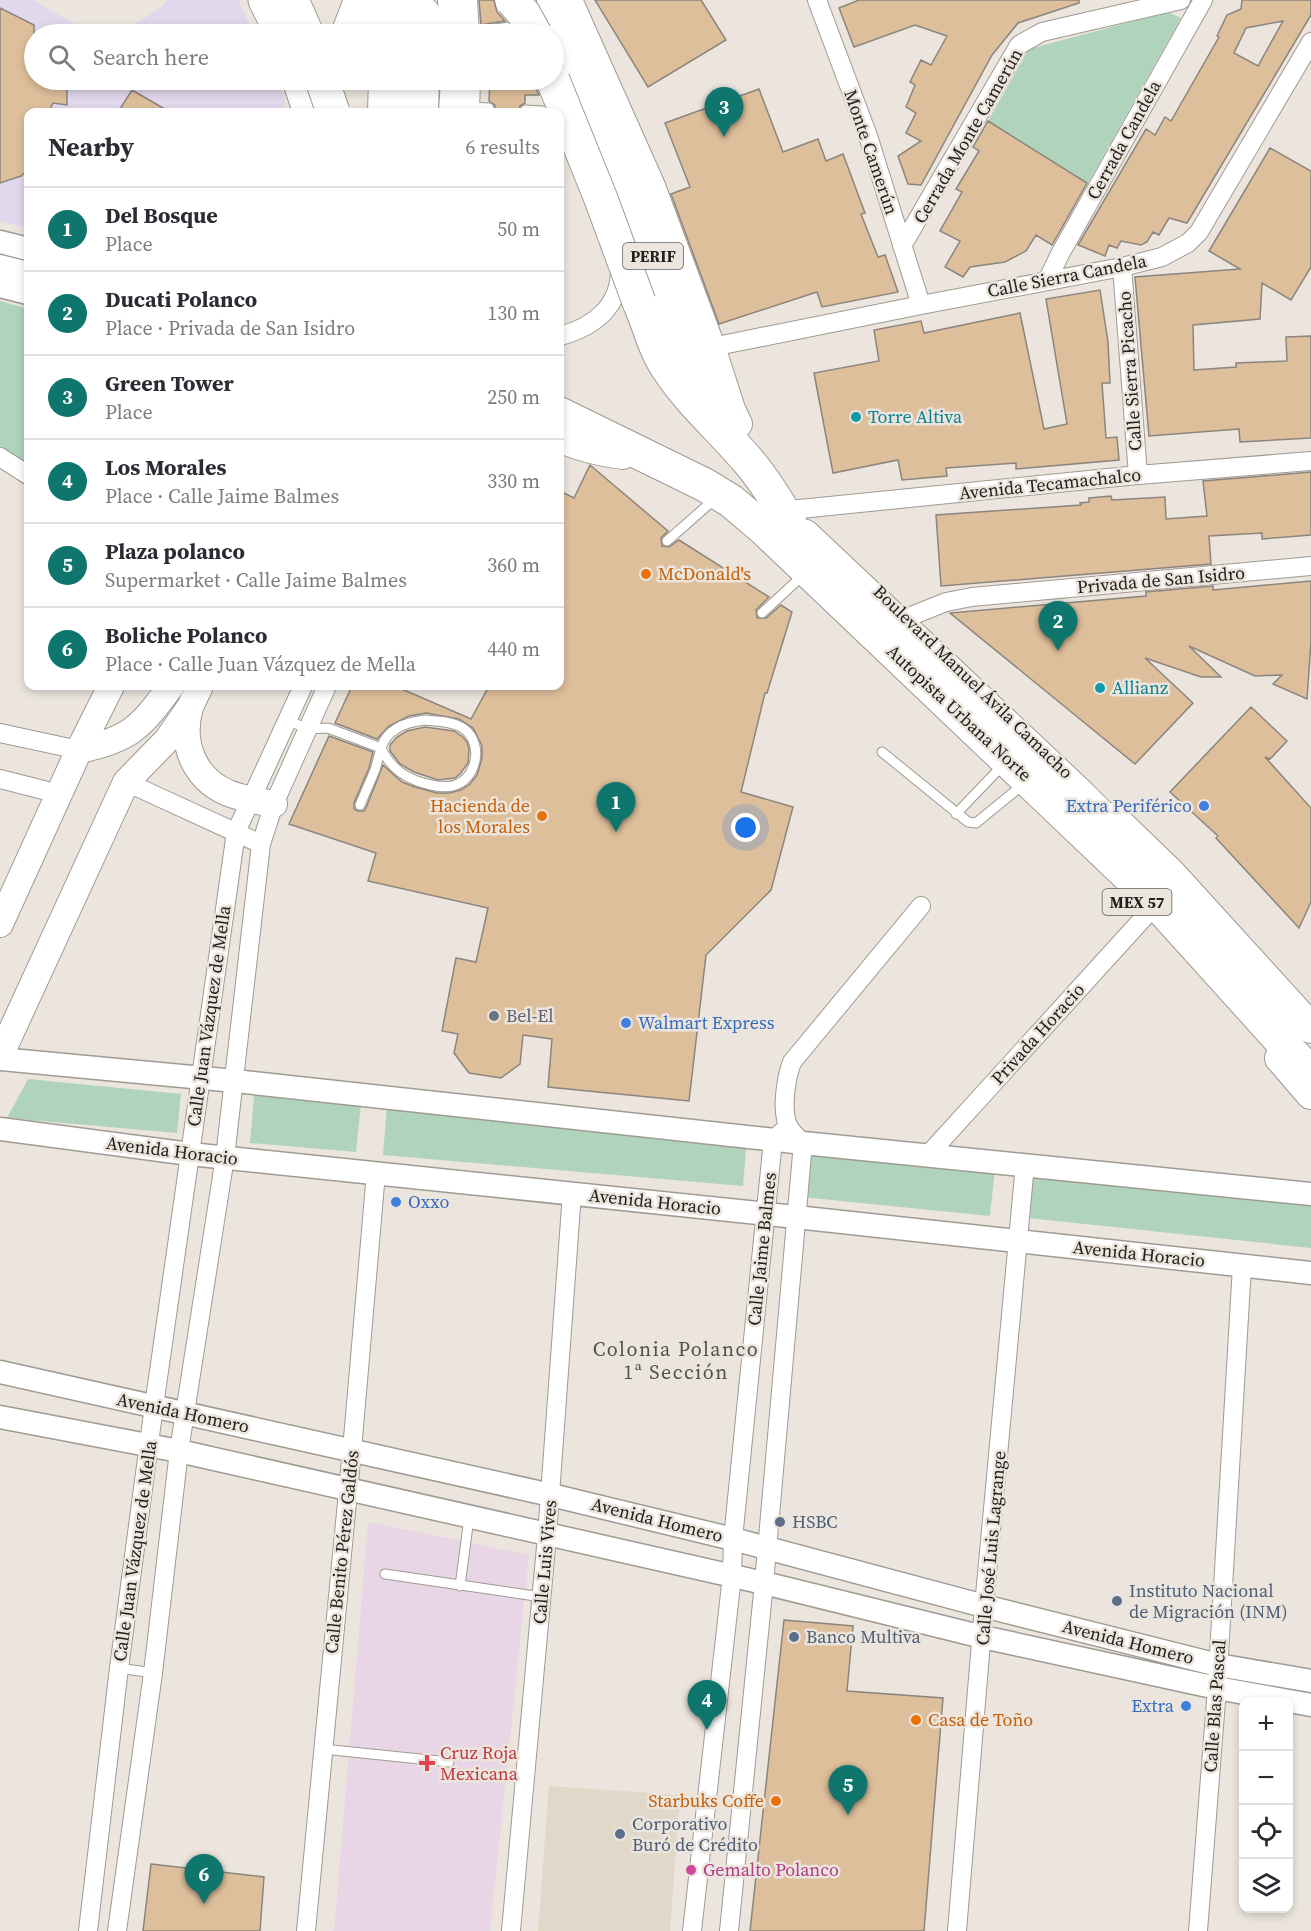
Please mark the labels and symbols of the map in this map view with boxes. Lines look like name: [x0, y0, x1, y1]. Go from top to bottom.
street label: Cerrada Monte Camerún: [907, 43, 1028, 228]
street label: Cerrada Candela: [1080, 75, 1167, 204]
street label: Monte Camerún: [838, 86, 905, 218]
pin: 3: [704, 88, 744, 137]
road number: PERIF: [623, 243, 683, 269]
street label: Calle Sierra Candela: [985, 248, 1149, 303]
street label: Calle Sierra Picacho: [1111, 290, 1148, 452]
place label: Torre Altiva: [868, 404, 963, 429]
marker: Torre Altiva: [849, 410, 863, 424]
street label: Avenida Tecamachalco: [958, 462, 1142, 505]
street label: Privada de San Isidro: [1076, 560, 1246, 599]
place label: McDonald's: [658, 561, 751, 586]
marker: McDonald's: [639, 567, 653, 581]
street label: Boulevard Manuel Ávila Camacho: [868, 579, 1079, 784]
pin: 2: [1038, 602, 1078, 651]
street label: Autopista Urbana Norte: [881, 639, 1037, 787]
place label: Allianz: [1112, 675, 1168, 700]
marker: Allianz: [1093, 681, 1107, 695]
pin: 1: [596, 782, 636, 832]
place label: Hacienda de los Morales: [430, 793, 530, 839]
place label: Extra Periférico: [1066, 793, 1192, 818]
marker: Extra Periférico: [1197, 799, 1211, 813]
marker: Hacienda de los Morales: [535, 809, 549, 823]
your location: [731, 813, 760, 842]
road number: MEX 57: [1102, 889, 1172, 915]
street label: Calle Juan Vázquez de Mella: [181, 903, 237, 1128]
street label: Privada Horacio: [985, 977, 1090, 1090]
place label: Bel-El: [506, 1003, 554, 1028]
marker: Bel-El: [487, 1009, 501, 1023]
place label: Walmart Express: [638, 1010, 775, 1035]
marker: Walmart Express: [619, 1016, 633, 1030]
street label: Avenida Horacio: [105, 1130, 240, 1171]
street label: Calle Jaime Balmes: [741, 1171, 782, 1327]
street label: Avenida Horacio: [588, 1182, 722, 1221]
place label: Oxxo: [408, 1189, 449, 1214]
marker: Oxxo: [389, 1195, 403, 1209]
street label: Avenida Horacio: [1072, 1234, 1206, 1273]
district label: Colonia Polanco 1ª Sección: [593, 1335, 759, 1386]
street label: Avenida Homero: [115, 1386, 252, 1439]
street label: Calle Juan Vázquez de Mella: [107, 1438, 163, 1663]
street label: Calle Benito Pérez Galdós: [318, 1449, 365, 1655]
street label: Calle José Luis Lagrange: [970, 1450, 1011, 1646]
street label: Avenida Homero: [589, 1491, 726, 1548]
street label: Calle Luis Vives: [527, 1499, 562, 1625]
place label: HSBC: [792, 1509, 838, 1534]
marker: HSBC: [773, 1515, 787, 1529]
place label: Instituto Nacional de Migración (INM): [1129, 1578, 1288, 1624]
marker: Instituto Nacional de Migración (INM): [1110, 1594, 1124, 1608]
street label: Avenida Homero: [1060, 1613, 1197, 1670]
place label: Banco Multiva: [806, 1624, 922, 1649]
marker: Banco Multiva: [787, 1630, 801, 1644]
street label: Calle Blas Pascal: [1197, 1639, 1232, 1773]
pin: 4: [688, 1680, 726, 1730]
place label: Extra: [1131, 1693, 1175, 1718]
marker: Extra: [1179, 1699, 1193, 1713]
place label: Casa de Toño: [928, 1707, 1033, 1732]
marker: Casa de Toño: [909, 1713, 923, 1727]
place label: Cruz Roja Mexicana: [440, 1740, 519, 1786]
marker: Cruz Roja Mexicana: [418, 1754, 436, 1772]
pin: 5: [828, 1766, 868, 1815]
place label: Starbuks Coffe: [648, 1788, 764, 1813]
marker: Starbuks Coffe: [769, 1794, 783, 1808]
place label: Corporativo Buró de Crédito: [632, 1811, 758, 1857]
marker: Corporativo Buró de Crédito: [613, 1827, 627, 1841]
pin: 6: [184, 1854, 224, 1904]
place label: Gemalto Polanco: [703, 1857, 839, 1882]
marker: Gemalto Polanco: [684, 1863, 698, 1877]

